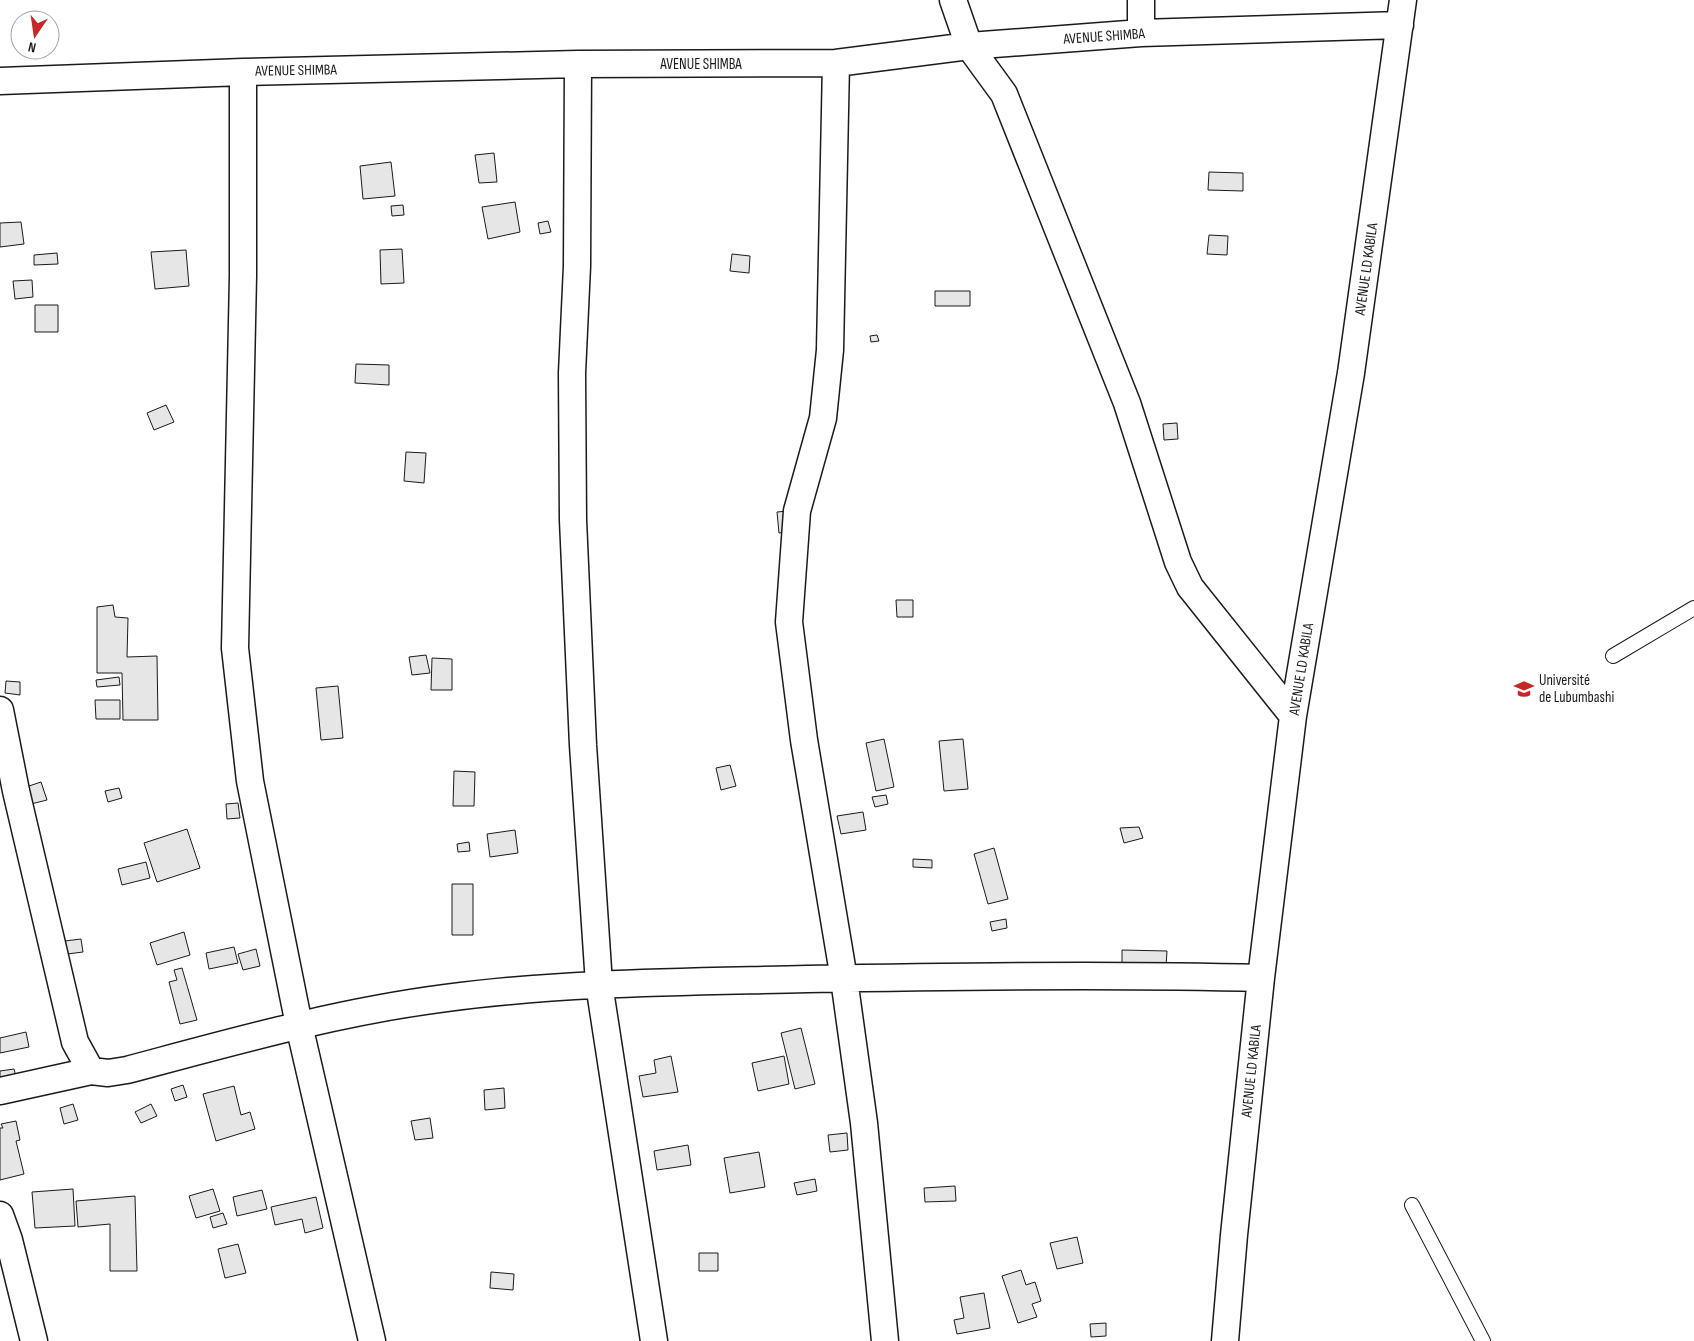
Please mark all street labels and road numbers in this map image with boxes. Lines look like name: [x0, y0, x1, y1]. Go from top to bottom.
street label: AVENUE SHIMBA: [1062, 24, 1146, 49]
street label: AVENUE SHIMBA: [659, 55, 742, 74]
street label: AVENUE SHIMBA: [254, 60, 338, 81]
street label: AVENUE LD KABILA: [1350, 221, 1382, 317]
street label: AVENUE LD KABILA: [1285, 621, 1318, 717]
street label: AVENUE LD KABILA: [1237, 1023, 1266, 1119]

